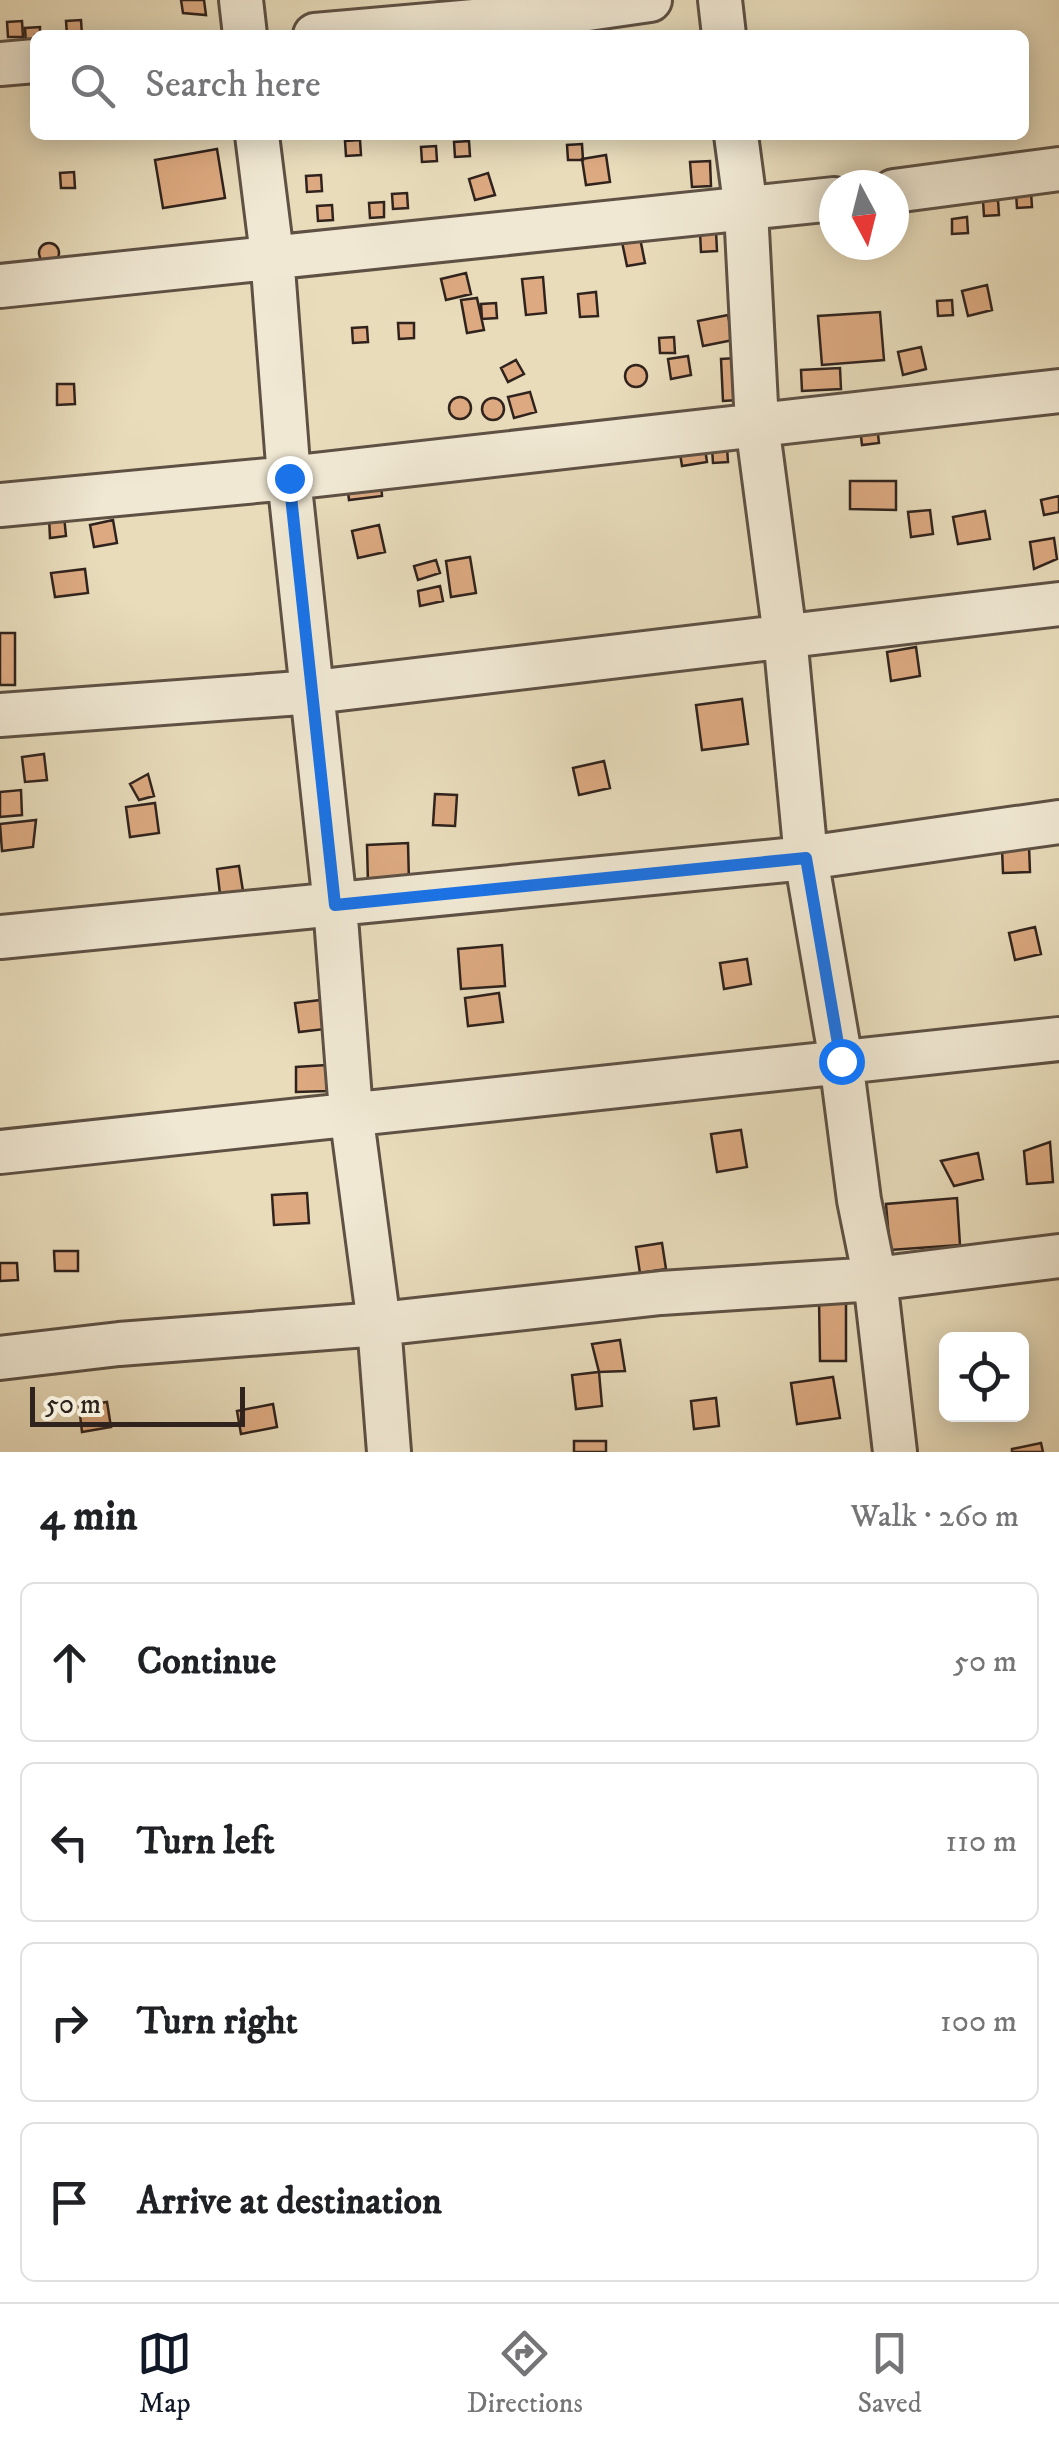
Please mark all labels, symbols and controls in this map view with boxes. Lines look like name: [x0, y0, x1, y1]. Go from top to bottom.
search box: [30, 30, 1029, 140]
icon: search: [65, 58, 120, 113]
text: Search here: [145, 61, 321, 109]
north arrow: [819, 170, 909, 260]
route end: [267, 456, 313, 502]
route start: [819, 1039, 865, 1085]
map controls: [939, 1332, 1029, 1422]
button: locate: [939, 1332, 1029, 1422]
scale bar: [30, 1382, 245, 1426]
text: 50 m: [45, 1387, 101, 1422]
text: 4 min: [40, 1491, 138, 1543]
text: Walk · 260 m: [851, 1497, 1019, 1537]
icon: ahead: [42, 1635, 97, 1690]
text: Continue: [137, 1638, 276, 1686]
text: 50 m: [953, 1642, 1017, 1682]
icon: left: [42, 1815, 97, 1870]
text: Turn left: [137, 1818, 275, 1866]
text: 110 m: [945, 1822, 1017, 1862]
icon: right: [42, 1995, 97, 2050]
text: Turn right: [137, 1998, 298, 2046]
text: 100 m: [940, 2002, 1017, 2042]
icon: arrive: [42, 2175, 97, 2230]
text: Arrive at destination: [137, 2178, 442, 2226]
tab: Map: [137, 2326, 192, 2421]
tab: Directions: [467, 2326, 583, 2421]
tab: Saved: [857, 2326, 922, 2421]

